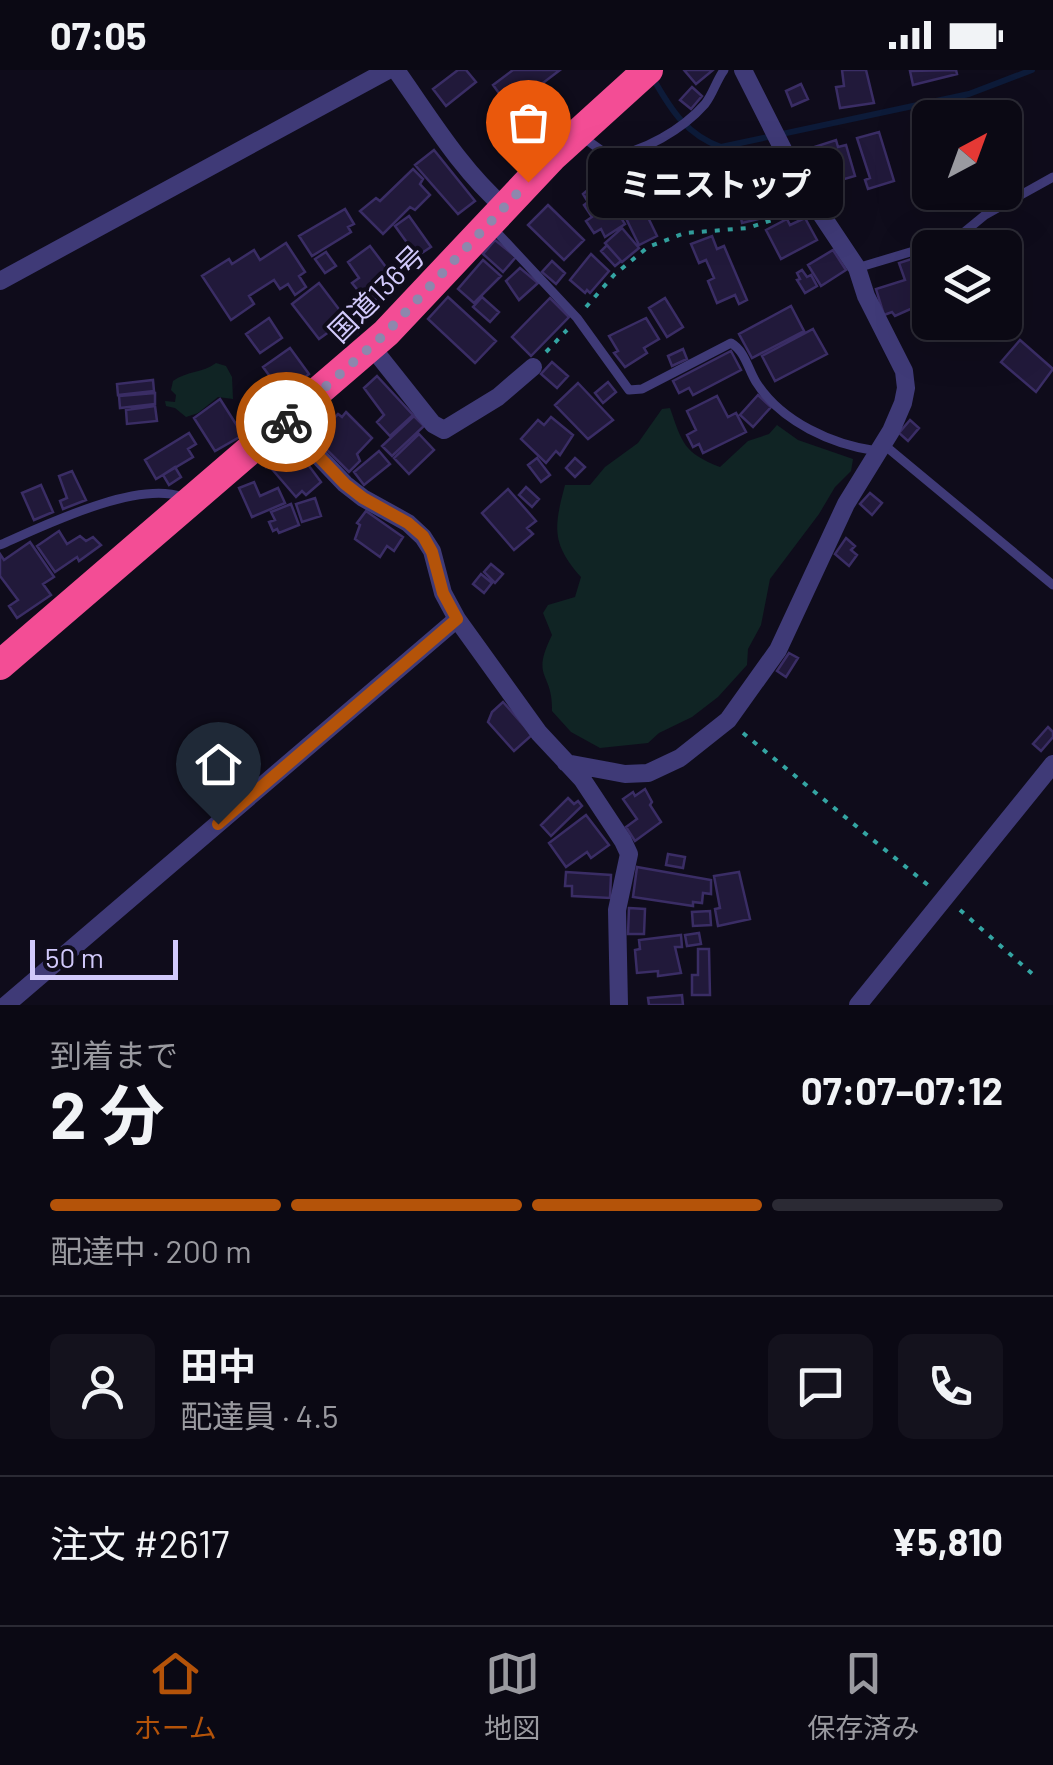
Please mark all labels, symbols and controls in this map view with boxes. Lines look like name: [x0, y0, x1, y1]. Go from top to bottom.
text: 07:05: [50, 12, 146, 58]
pin: [486, 80, 571, 183]
icon: bag: [501, 95, 556, 150]
north arrow: [912, 100, 1022, 210]
map controls: [912, 100, 1022, 340]
callout: ミニストップ: [588, 147, 843, 217]
text: ミニストップ: [619, 164, 812, 202]
button: layers: [912, 230, 1022, 340]
street label: 国道136号: [321, 238, 431, 348]
courier: [236, 372, 336, 472]
icon: bike: [259, 395, 314, 450]
pin: [176, 722, 261, 825]
icon: home: [191, 737, 246, 792]
scale bar: [30, 935, 178, 980]
text: 50 m: [45, 940, 104, 974]
text: 到着まで: [50, 1035, 178, 1073]
text: 07:07–07:12: [801, 1067, 1003, 1113]
text: 2 分: [50, 1074, 164, 1152]
text: 配達中 · 200 m: [50, 1231, 252, 1269]
button: person: [50, 1334, 155, 1439]
button: chat: [768, 1334, 873, 1439]
button: phone: [898, 1334, 1003, 1439]
text: 田中: [180, 1342, 256, 1388]
text: 配達員 · 4.5: [180, 1396, 339, 1434]
text: ¥5,810: [891, 1518, 1003, 1564]
text: 注文 #2617: [50, 1520, 229, 1566]
tab: ホーム: [134, 1646, 217, 1746]
tab: 地図: [484, 1646, 540, 1746]
tab: 保存済み: [807, 1646, 919, 1746]

